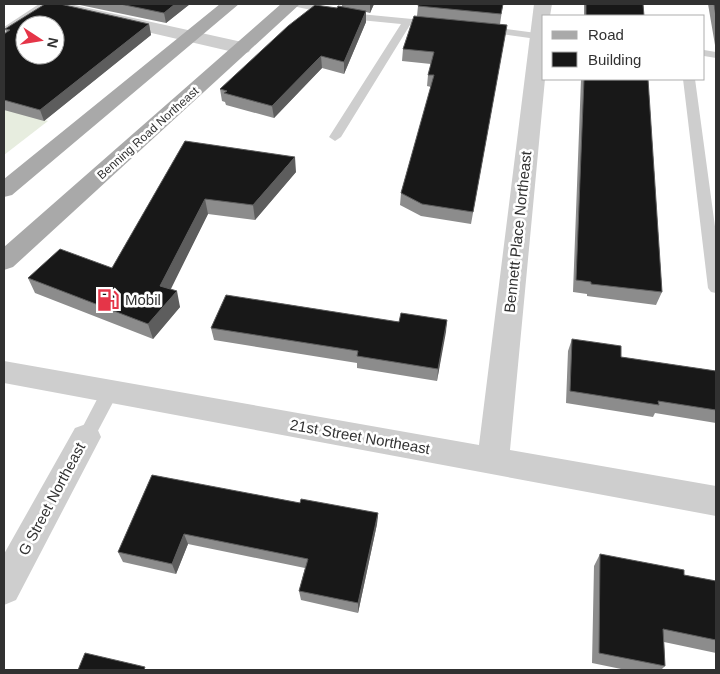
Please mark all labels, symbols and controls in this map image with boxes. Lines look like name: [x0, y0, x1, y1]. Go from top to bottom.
north arrow: [15, 15, 65, 65]
legend: [542, 15, 705, 80]
text: Road: [588, 26, 624, 43]
text: N: [44, 36, 62, 49]
text: Building: [588, 51, 641, 68]
street label: Benning Road Northeast: [94, 83, 202, 182]
street label: Bennett Place Northeast: [501, 149, 535, 314]
fuel station icon: Mobil: [95, 287, 121, 313]
place label: Mobil: [125, 291, 161, 308]
street label: 21st Street Northeast: [289, 416, 432, 457]
street label: G Street Northeast: [15, 439, 89, 558]

